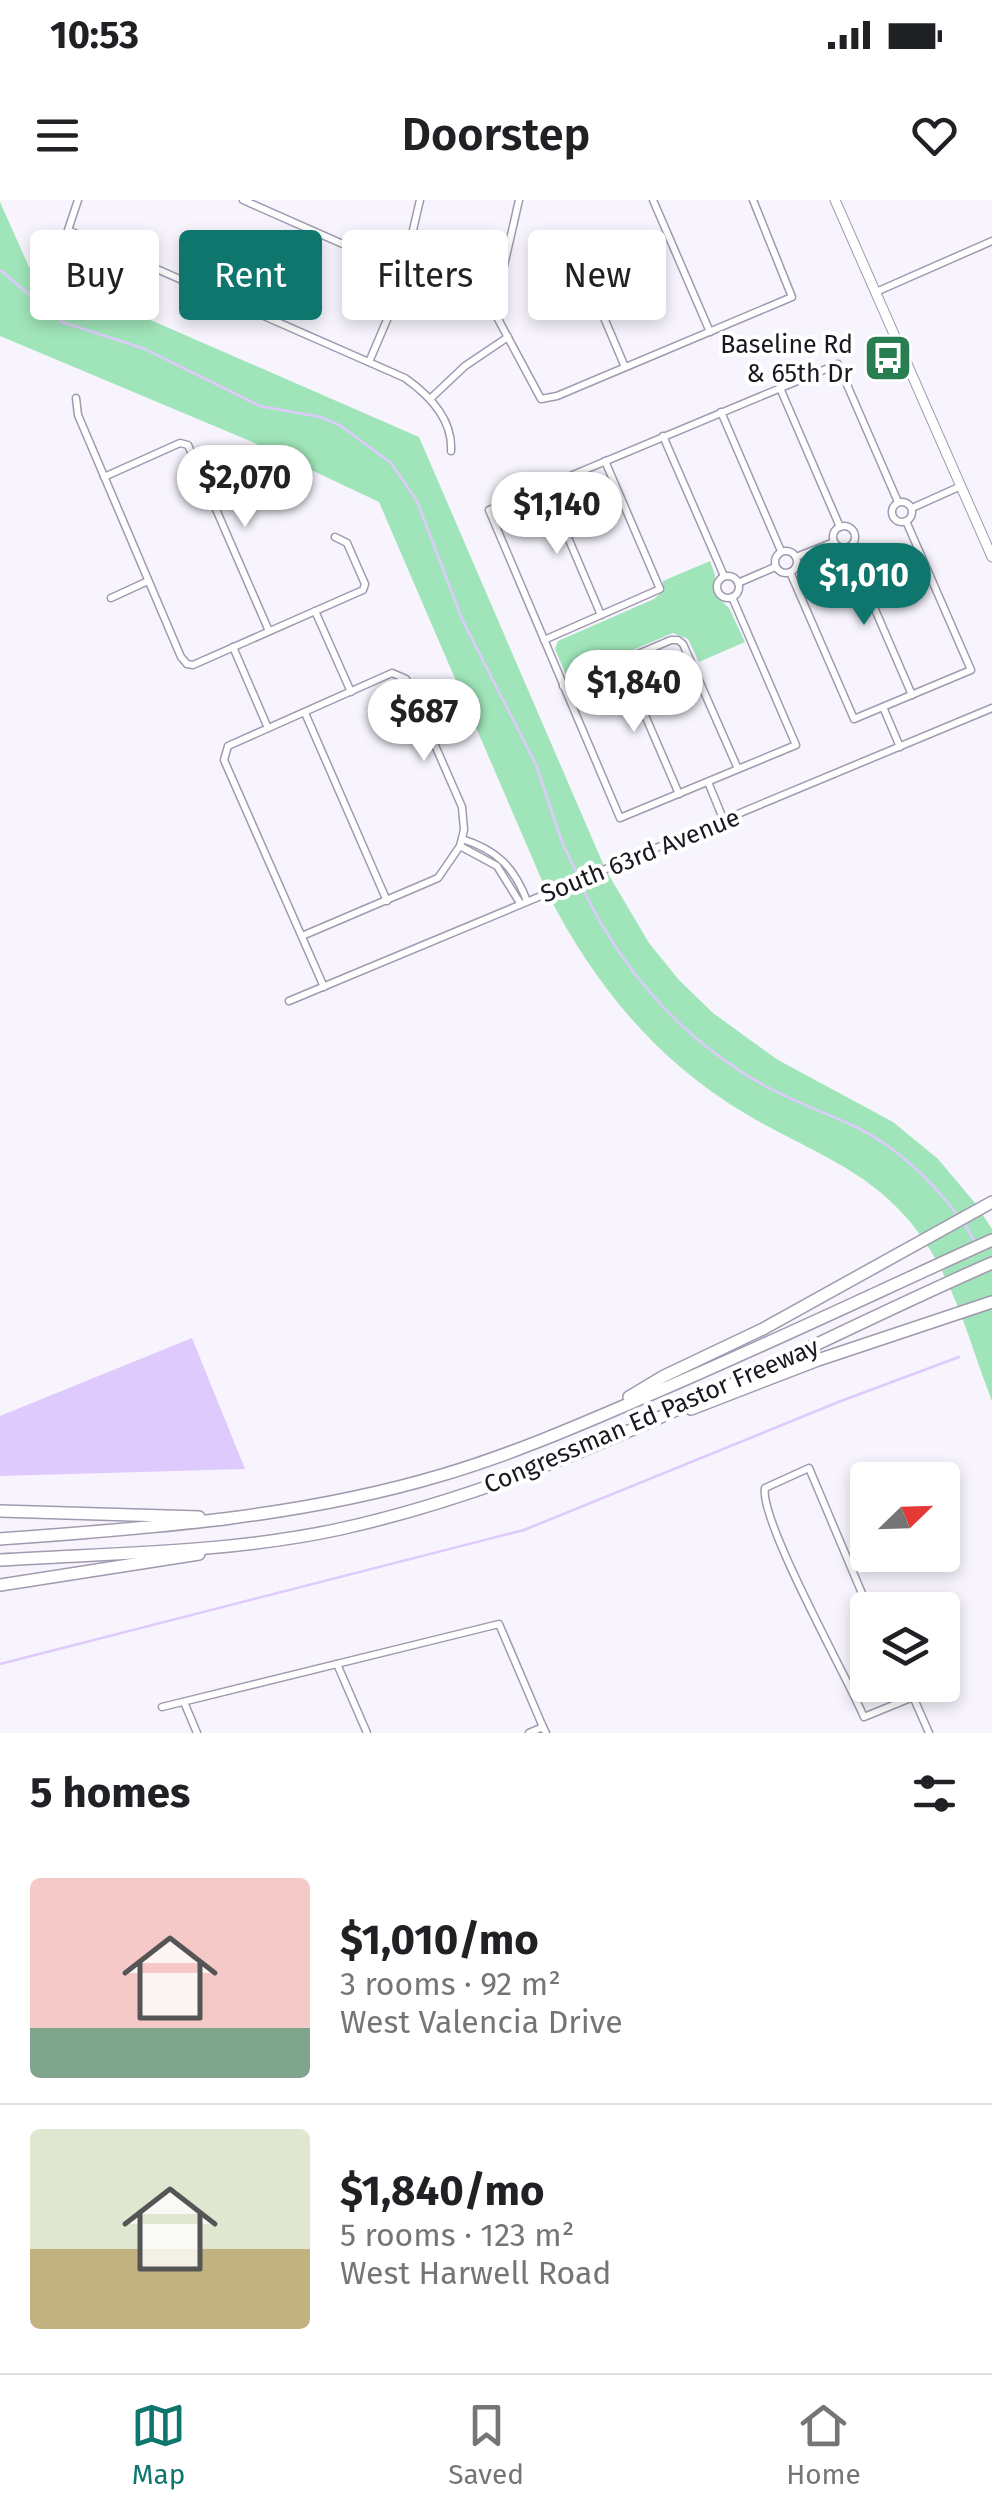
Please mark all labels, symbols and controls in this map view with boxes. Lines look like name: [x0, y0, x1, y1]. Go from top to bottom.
text: 10:53: [50, 12, 139, 58]
icon: menu: [30, 108, 85, 163]
text: Doorstep: [402, 108, 590, 162]
icon: heart: [907, 108, 962, 163]
chip: Buy: [30, 230, 159, 320]
chip: Rent: [179, 230, 322, 320]
chip: Filters: [342, 230, 508, 320]
chip: New: [528, 230, 666, 320]
place label: Baseline Rd & 65th Dr: [720, 330, 853, 389]
bus stop icon: Baseline Rd & 65th Dr: [862, 332, 914, 384]
pin: $2,070: [164, 445, 326, 530]
text: $2,070: [199, 458, 291, 496]
pin: $1,140: [476, 472, 638, 557]
text: $1,140: [513, 485, 601, 523]
pin: $1,010: [783, 543, 945, 628]
text: $1,010: [819, 556, 909, 594]
pin: $1,840: [553, 650, 715, 735]
text: $1,840: [587, 663, 681, 701]
pin: $687: [365, 679, 483, 764]
text: $687: [390, 692, 458, 730]
street label: South 63rd Avenue: [536, 802, 744, 910]
street label: Congressman Ed Pastor Freeway: [480, 1331, 824, 1500]
north arrow: [850, 1462, 960, 1572]
map controls: [850, 1462, 960, 1702]
button: layers: [850, 1592, 960, 1702]
icon: filters: [907, 1766, 962, 1821]
text: 5 homes: [30, 1768, 190, 1818]
text: $1,010/mo: [340, 1915, 539, 1965]
icon: home: [110, 1918, 230, 2038]
text: 3 rooms · 92 m²: [340, 1965, 561, 2003]
text: West Valencia Drive: [340, 2003, 623, 2041]
text: $1,840/mo: [340, 2166, 544, 2216]
icon: home: [110, 2169, 230, 2289]
text: 5 rooms · 123 m²: [340, 2216, 574, 2254]
text: West Harwell Road: [340, 2254, 611, 2292]
tab: Map: [131, 2398, 186, 2491]
tab: Saved: [448, 2398, 524, 2491]
tab: Home: [786, 2398, 861, 2491]

